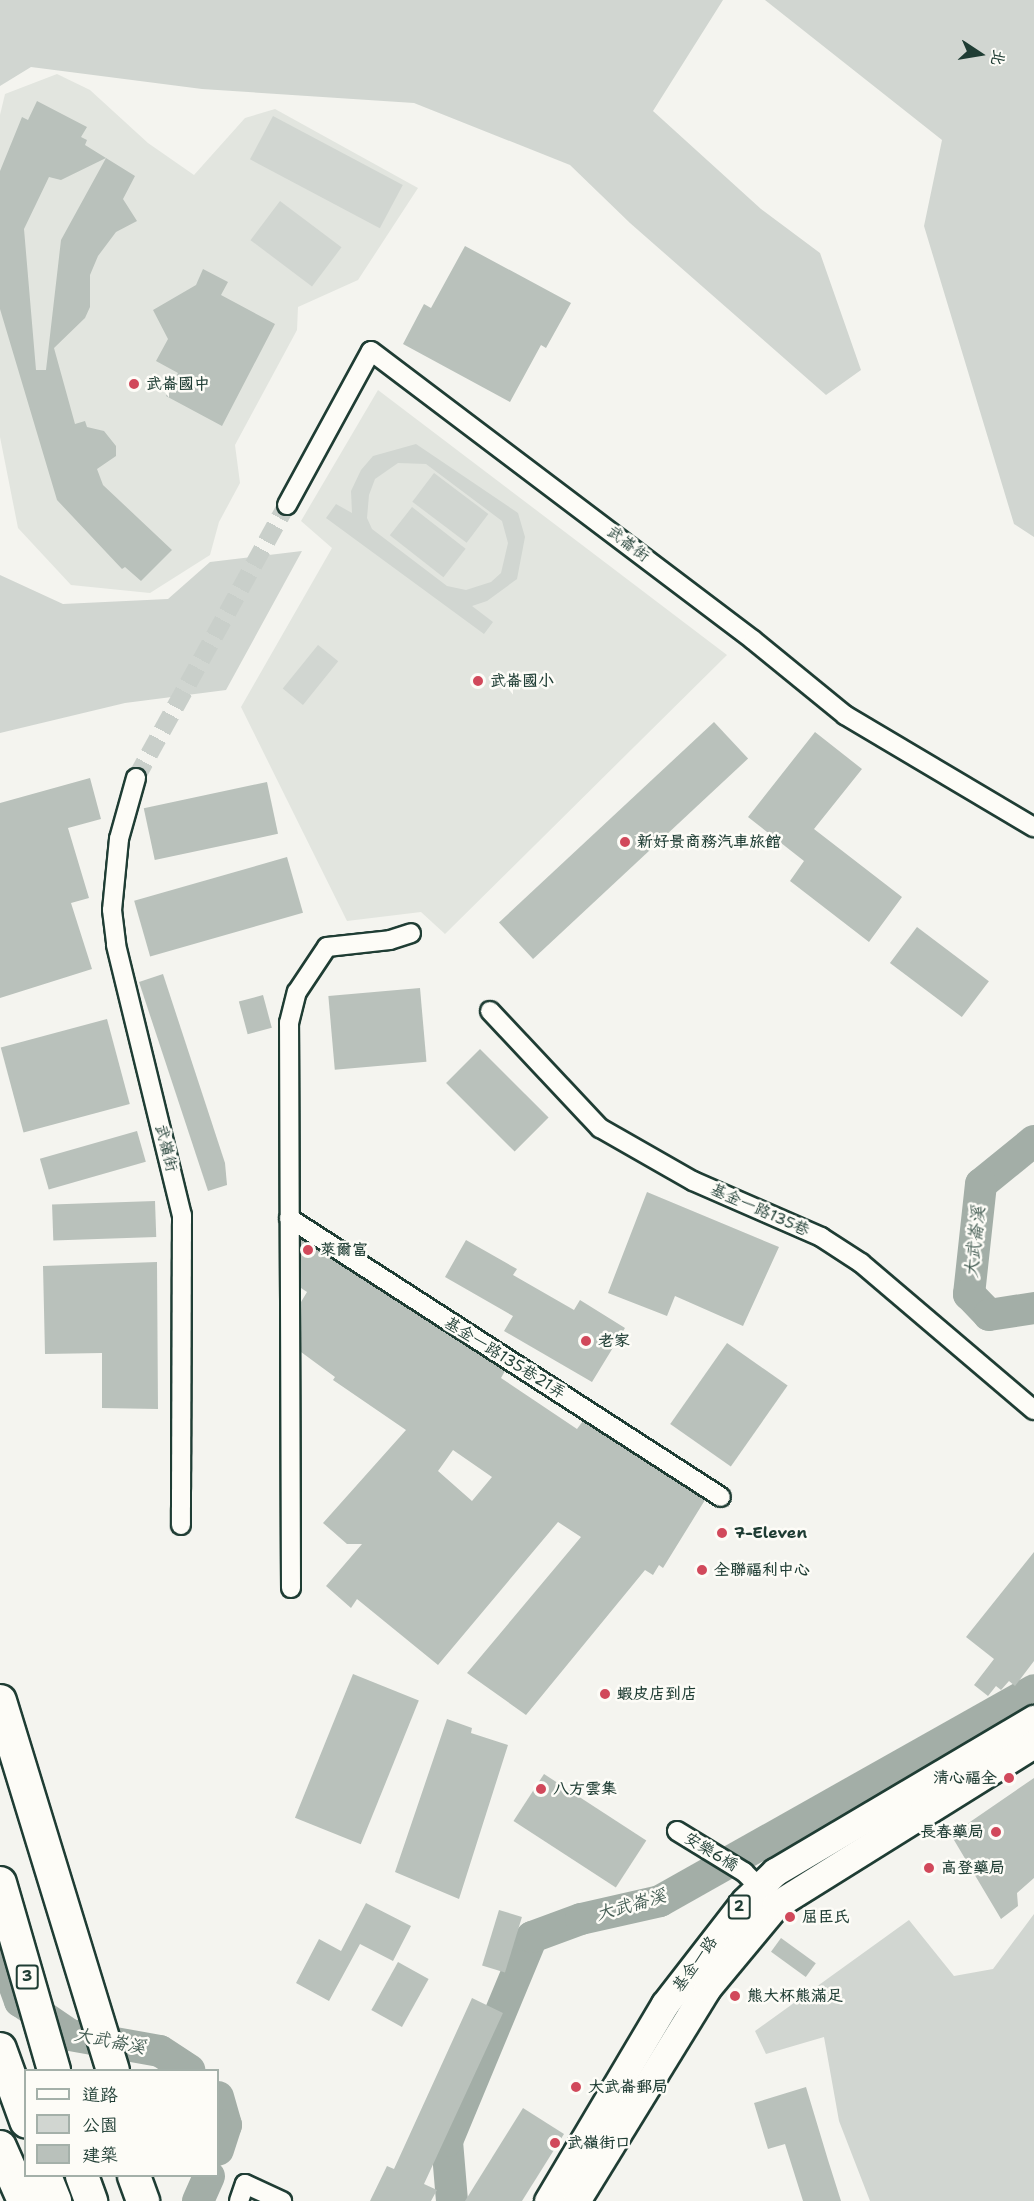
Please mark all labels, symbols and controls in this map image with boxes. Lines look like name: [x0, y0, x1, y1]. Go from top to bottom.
north arrow: [950, 24, 1010, 84]
text: 北: [986, 48, 1010, 68]
place label: 武崙國中: [146, 374, 210, 394]
marker: 武崙國中: [127, 377, 141, 391]
street label: 武崙街: [603, 522, 653, 566]
place label: 武崙國小: [490, 671, 554, 691]
marker: 武崙國小: [471, 674, 485, 688]
place label: 新好景商務汽車旅館: [637, 832, 781, 852]
marker: 新好景商務汽車旅館: [618, 835, 632, 849]
street label: 武嶺街: [151, 1122, 181, 1174]
street label: 基金一路135巷: [707, 1180, 813, 1240]
water label: 大武崙溪: [960, 1205, 990, 1279]
place label: 萊爾富: [320, 1240, 368, 1260]
marker: 萊爾富: [301, 1243, 315, 1257]
street label: 基金一路135巷21弄: [441, 1313, 569, 1403]
place label: 老家: [598, 1331, 630, 1351]
marker: 老家: [579, 1334, 593, 1348]
place label: 7-Eleven: [734, 1523, 807, 1543]
marker: 7-Eleven: [715, 1526, 729, 1540]
place label: 全聯福利中心: [714, 1560, 810, 1580]
marker: 全聯福利中心: [695, 1563, 709, 1577]
place label: 蝦皮店到店: [617, 1684, 697, 1704]
marker: 蝦皮店到店: [598, 1687, 612, 1701]
place label: 清心福全: [933, 1768, 997, 1788]
marker: 清心福全: [1002, 1771, 1016, 1785]
place label: 八方雲集: [553, 1779, 617, 1799]
marker: 八方雲集: [534, 1782, 548, 1796]
place label: 長春藥局: [920, 1822, 984, 1842]
marker: 長春藥局: [989, 1825, 1003, 1839]
street label: 安樂6橋: [681, 1829, 741, 1875]
place label: 高登藥局: [941, 1858, 1005, 1878]
marker: 高登藥局: [922, 1861, 936, 1875]
water label: 大武崙溪: [593, 1885, 669, 1925]
road number: 2: [727, 1895, 751, 1919]
place label: 屈臣氏: [802, 1907, 850, 1927]
marker: 屈臣氏: [783, 1910, 797, 1924]
street label: 基金一路: [668, 1932, 722, 1996]
road number: 3: [15, 1965, 39, 1989]
place label: 熊大杯熊滿足: [747, 1986, 843, 2006]
marker: 熊大杯熊滿足: [728, 1989, 742, 2003]
water label: 大武崙溪: [73, 2024, 147, 2058]
legend: [24, 2069, 219, 2177]
place label: 大武崙郵局: [588, 2077, 668, 2097]
marker: 大武崙郵局: [569, 2080, 583, 2094]
text: 道路: [82, 2083, 118, 2107]
text: 公園: [82, 2113, 118, 2137]
place label: 武嶺街口: [567, 2133, 631, 2153]
marker: 武嶺街口: [548, 2136, 562, 2150]
text: 建築: [82, 2143, 118, 2167]

